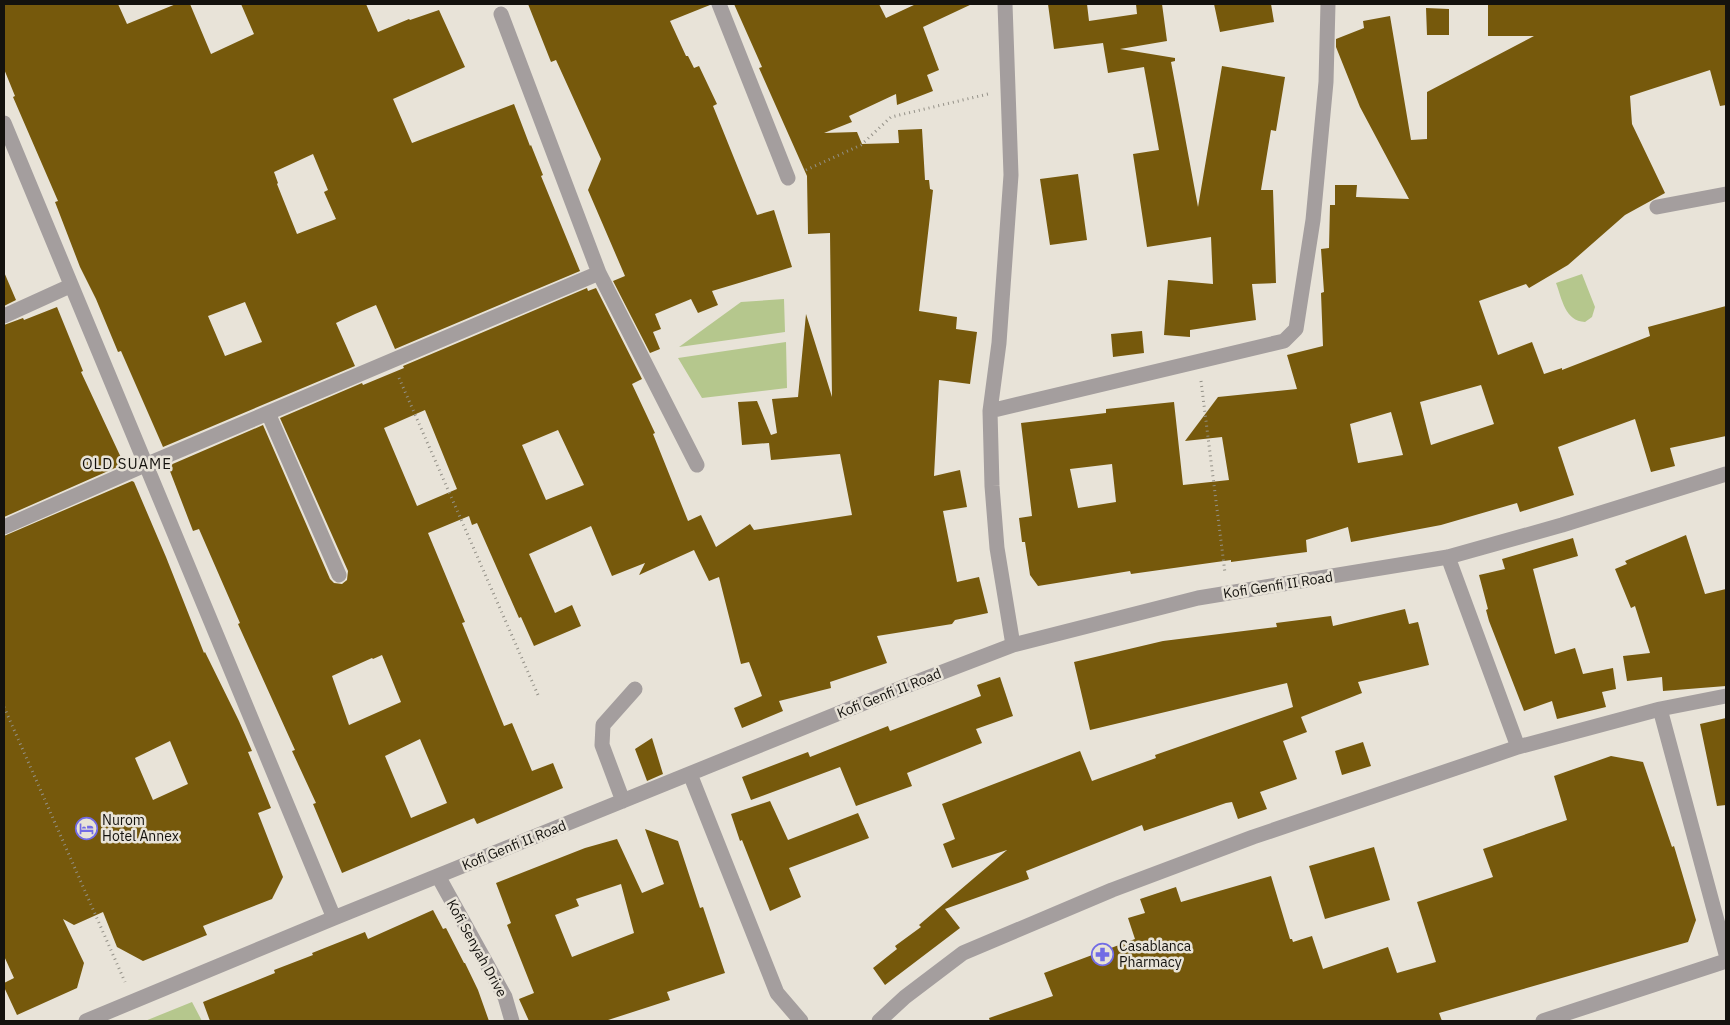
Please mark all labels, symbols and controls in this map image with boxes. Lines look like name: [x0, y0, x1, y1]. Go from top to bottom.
district label: OLD SUAME: [82, 454, 172, 473]
street label: Kofi Genfi II Road: [1222, 567, 1334, 603]
street label: Kofi Genfi II Road: [834, 664, 944, 722]
place label: Nurom Hotel Annex: [102, 811, 179, 845]
hotel icon: Nurom Hotel Annex: [74, 816, 98, 840]
street label: Kofi Genfi II Road: [459, 816, 569, 874]
street label: Kofi Senyah Drive: [443, 896, 511, 1000]
place label: Casablanca Pharmacy: [1119, 937, 1192, 971]
pharmacy icon: Casablanca Pharmacy: [1091, 942, 1115, 966]

